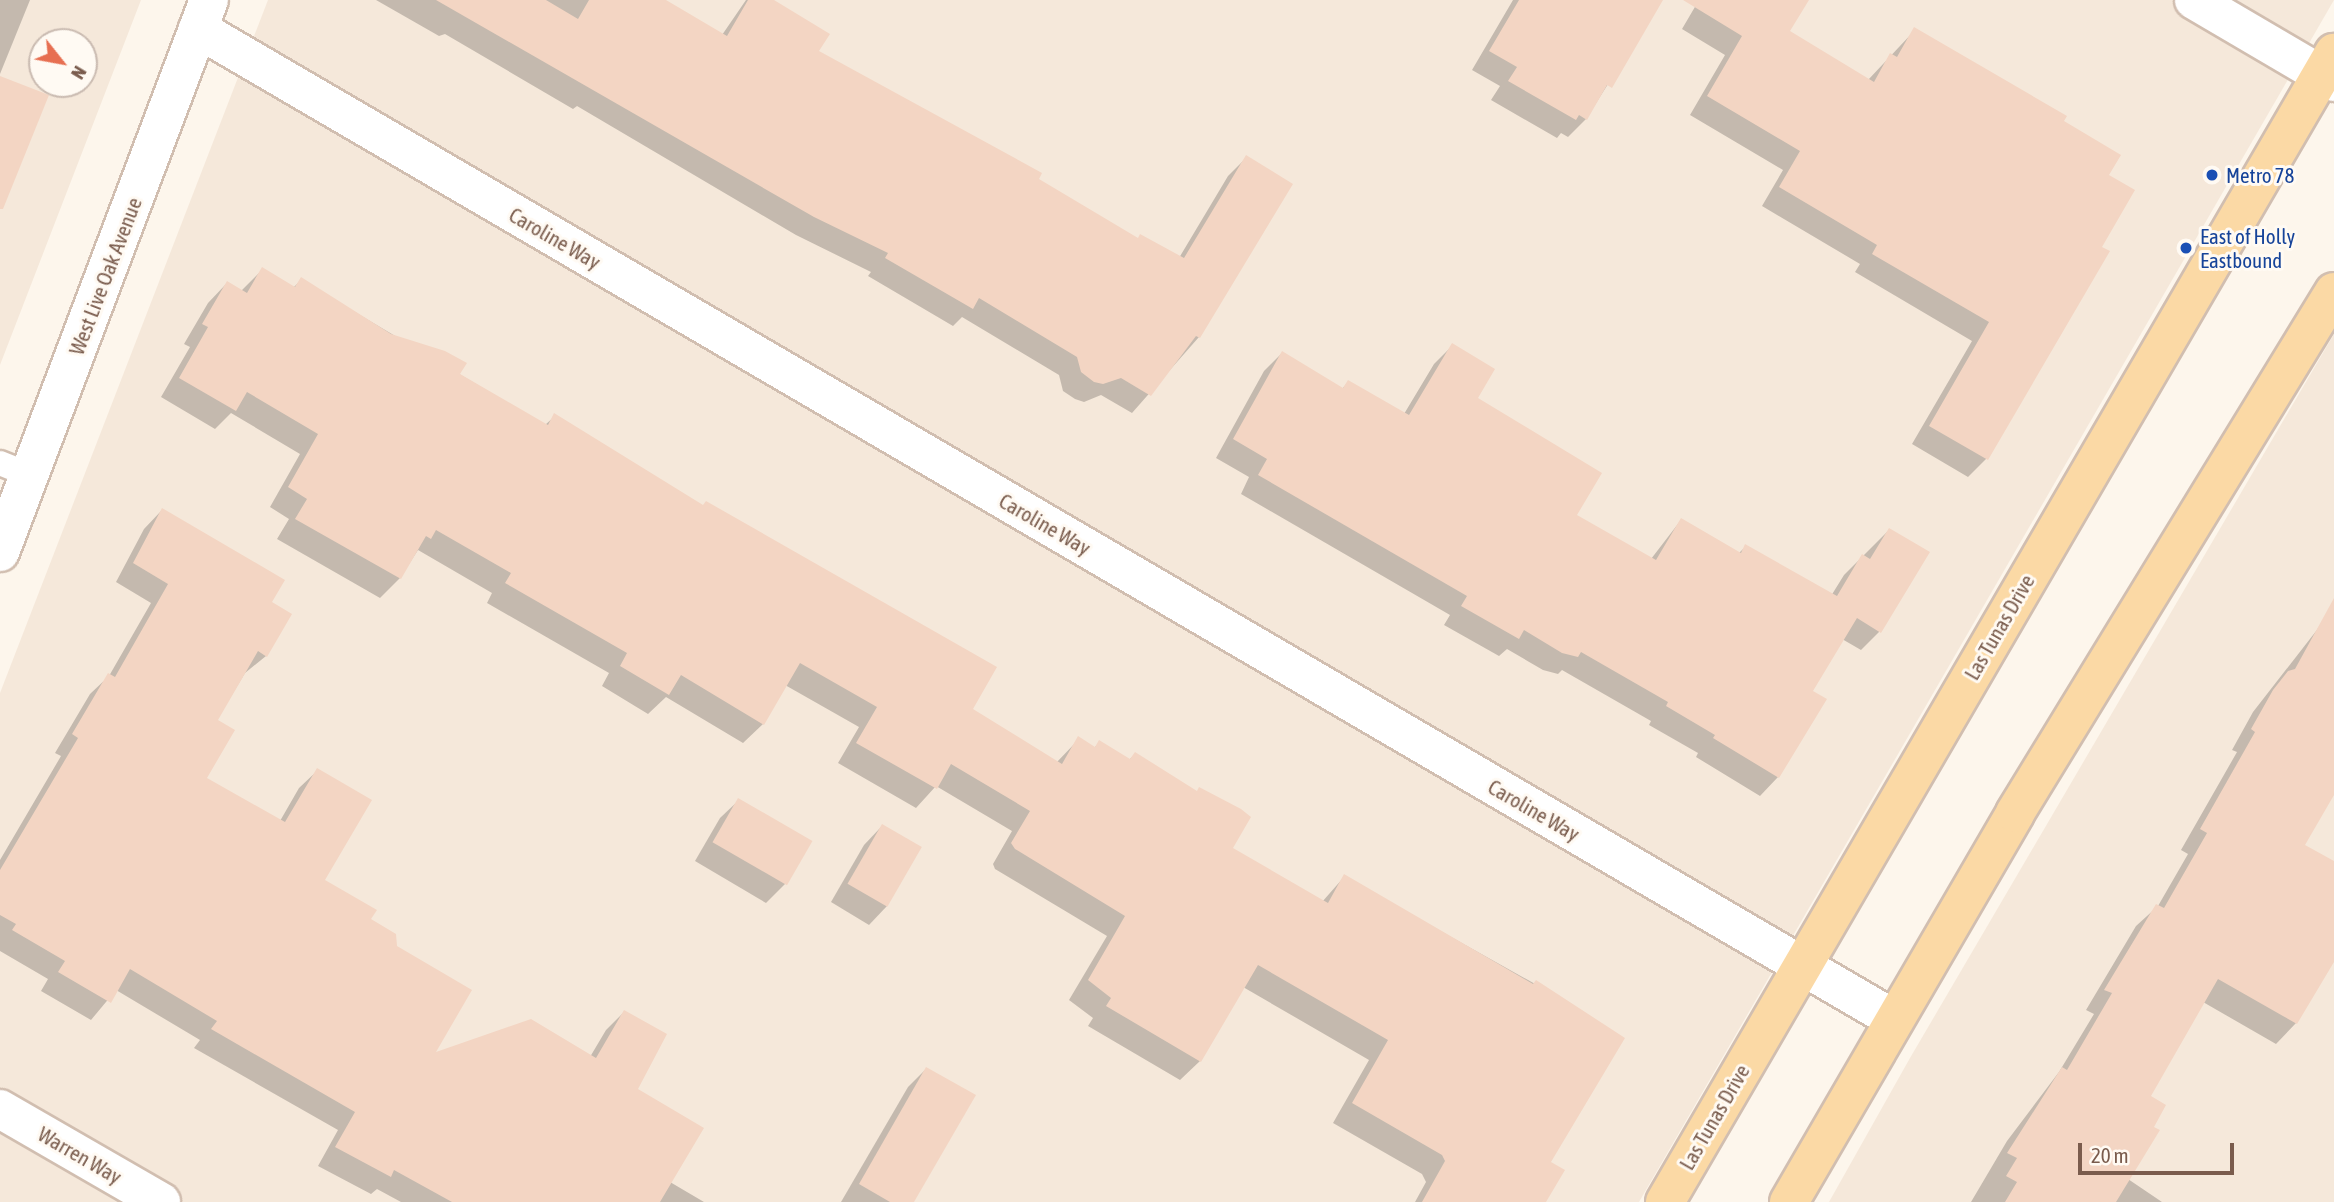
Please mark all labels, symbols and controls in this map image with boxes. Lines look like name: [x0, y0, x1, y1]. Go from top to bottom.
north arrow: [28, 28, 98, 98]
text: N: [67, 62, 92, 83]
place label: Metro 78: [2226, 162, 2294, 188]
marker: Metro 78: [2204, 167, 2220, 183]
street label: West Live Oak Avenue: [63, 194, 147, 358]
street label: Caroline Way: [505, 202, 605, 274]
place label: East of Holly Eastbound: [2200, 223, 2295, 273]
marker: East of Holly Eastbound: [2178, 240, 2194, 256]
street label: Caroline Way: [995, 488, 1095, 560]
street label: Las Tunas Drive: [1959, 570, 2039, 684]
street label: Caroline Way: [1484, 774, 1584, 846]
street label: Las Tunas Drive: [1674, 1060, 1754, 1174]
street label: Warren Way: [34, 1121, 126, 1189]
scale bar: [2082, 1128, 2238, 1172]
text: 20 m: [2091, 1143, 2129, 1167]

